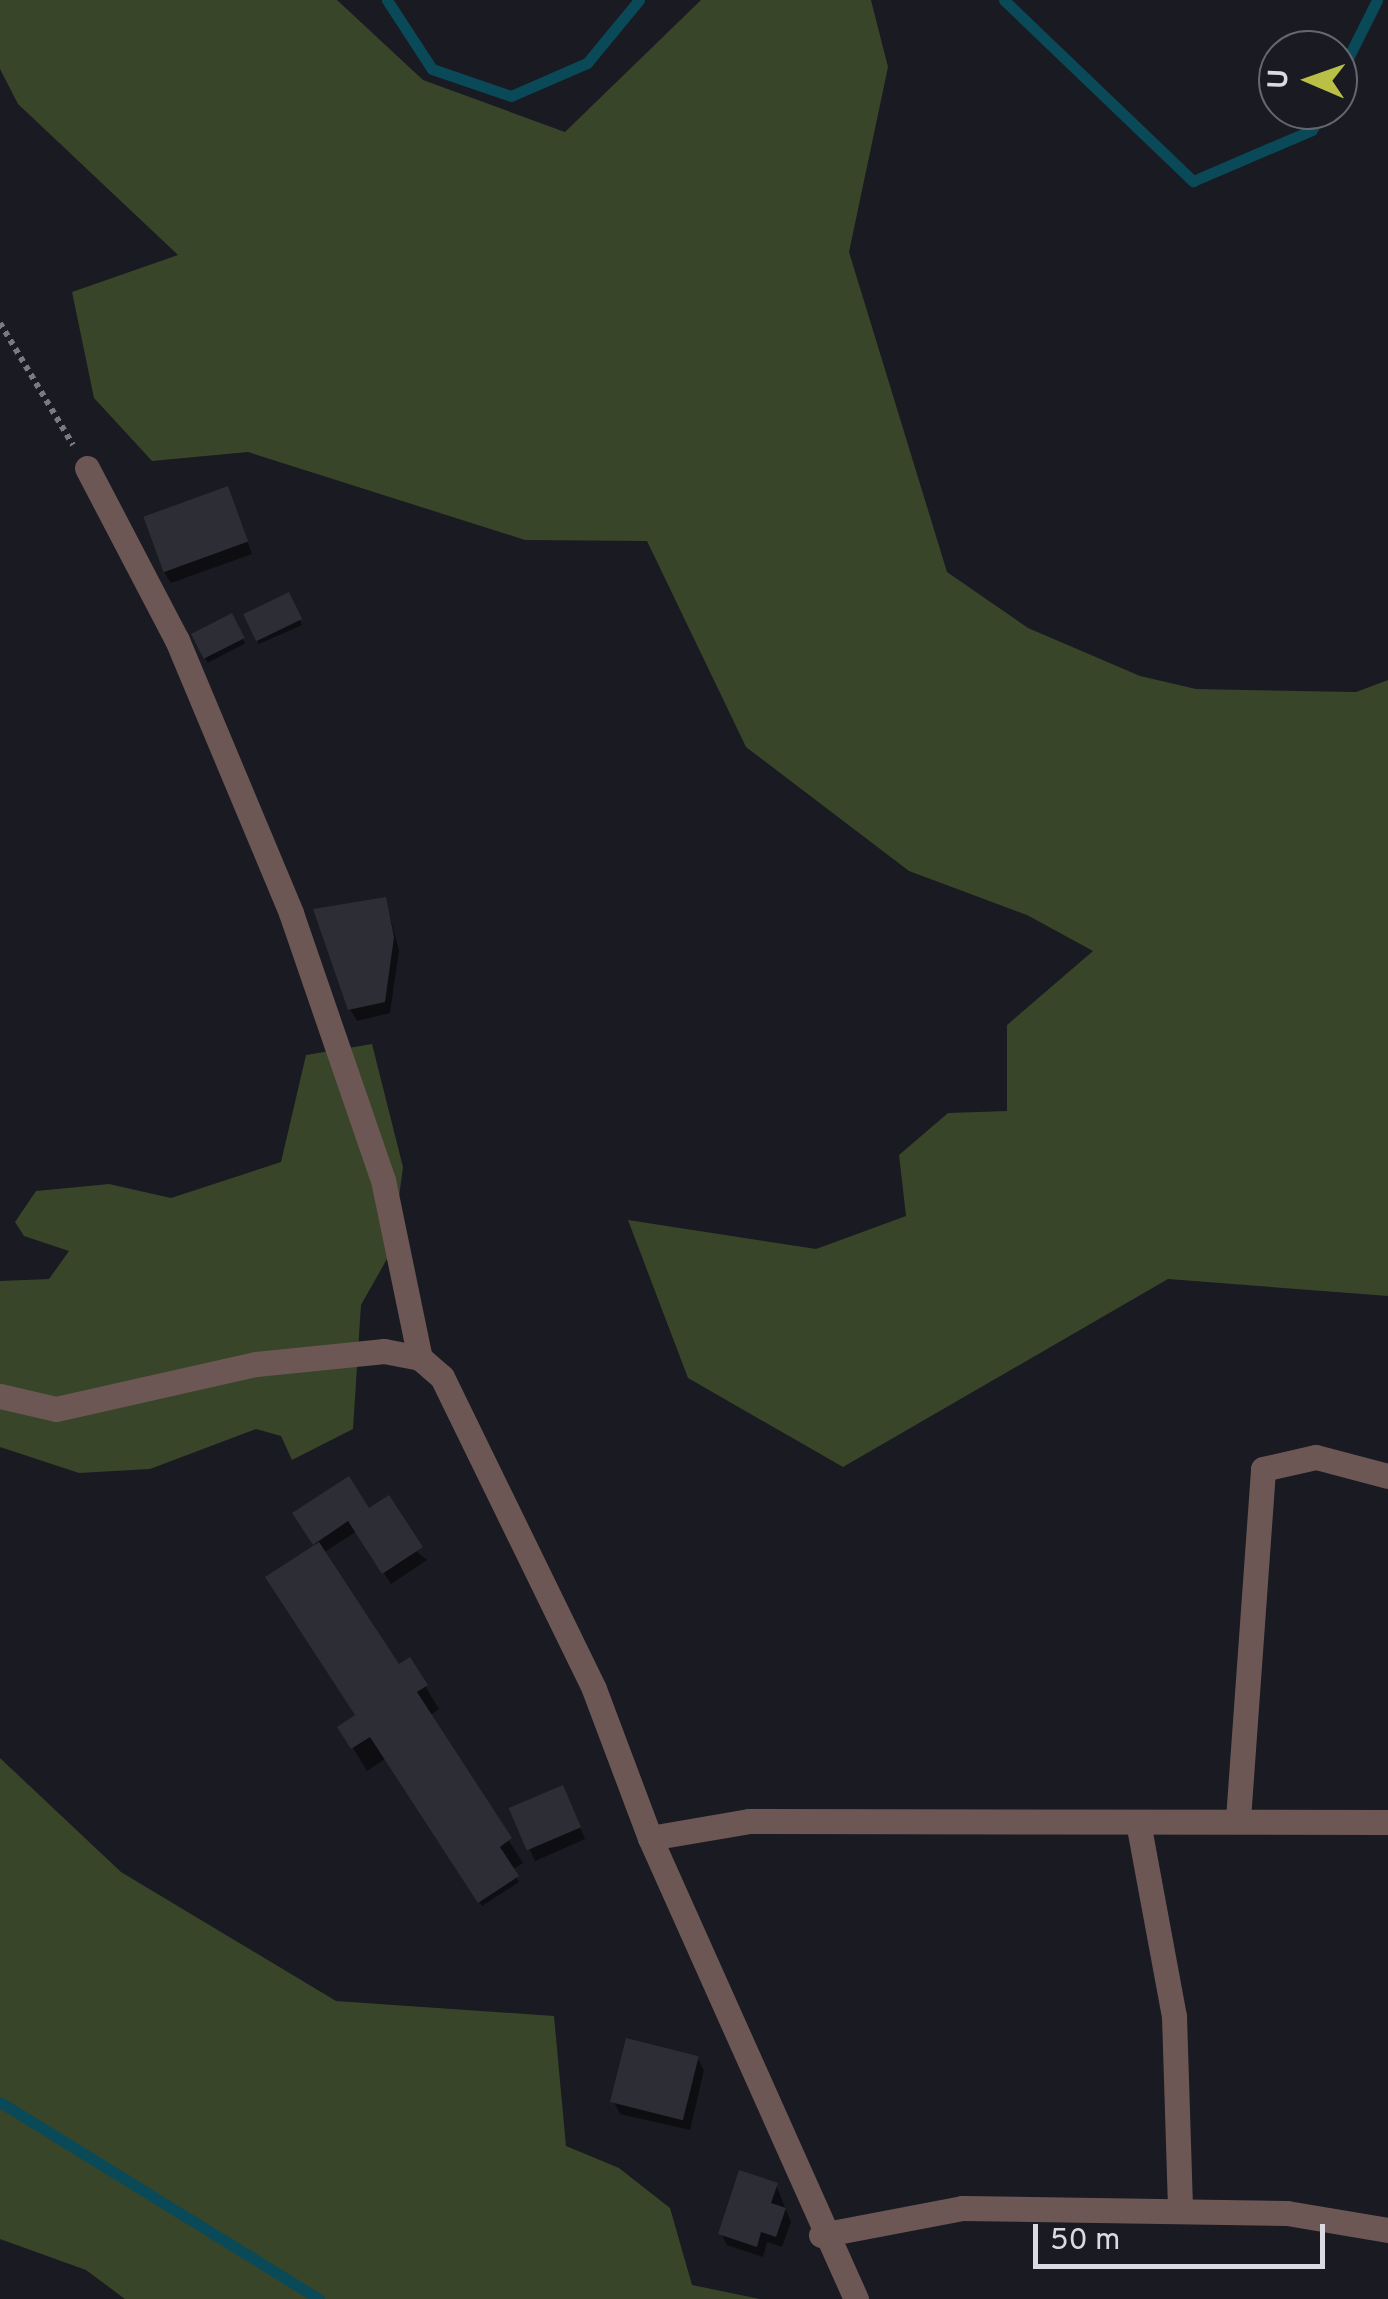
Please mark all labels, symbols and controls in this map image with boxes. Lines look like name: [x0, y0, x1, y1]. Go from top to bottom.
north arrow: [1258, 30, 1358, 130]
text: U: [1262, 68, 1298, 90]
scale bar: [1038, 2204, 1330, 2266]
text: 50 m: [1050, 2223, 1120, 2260]

